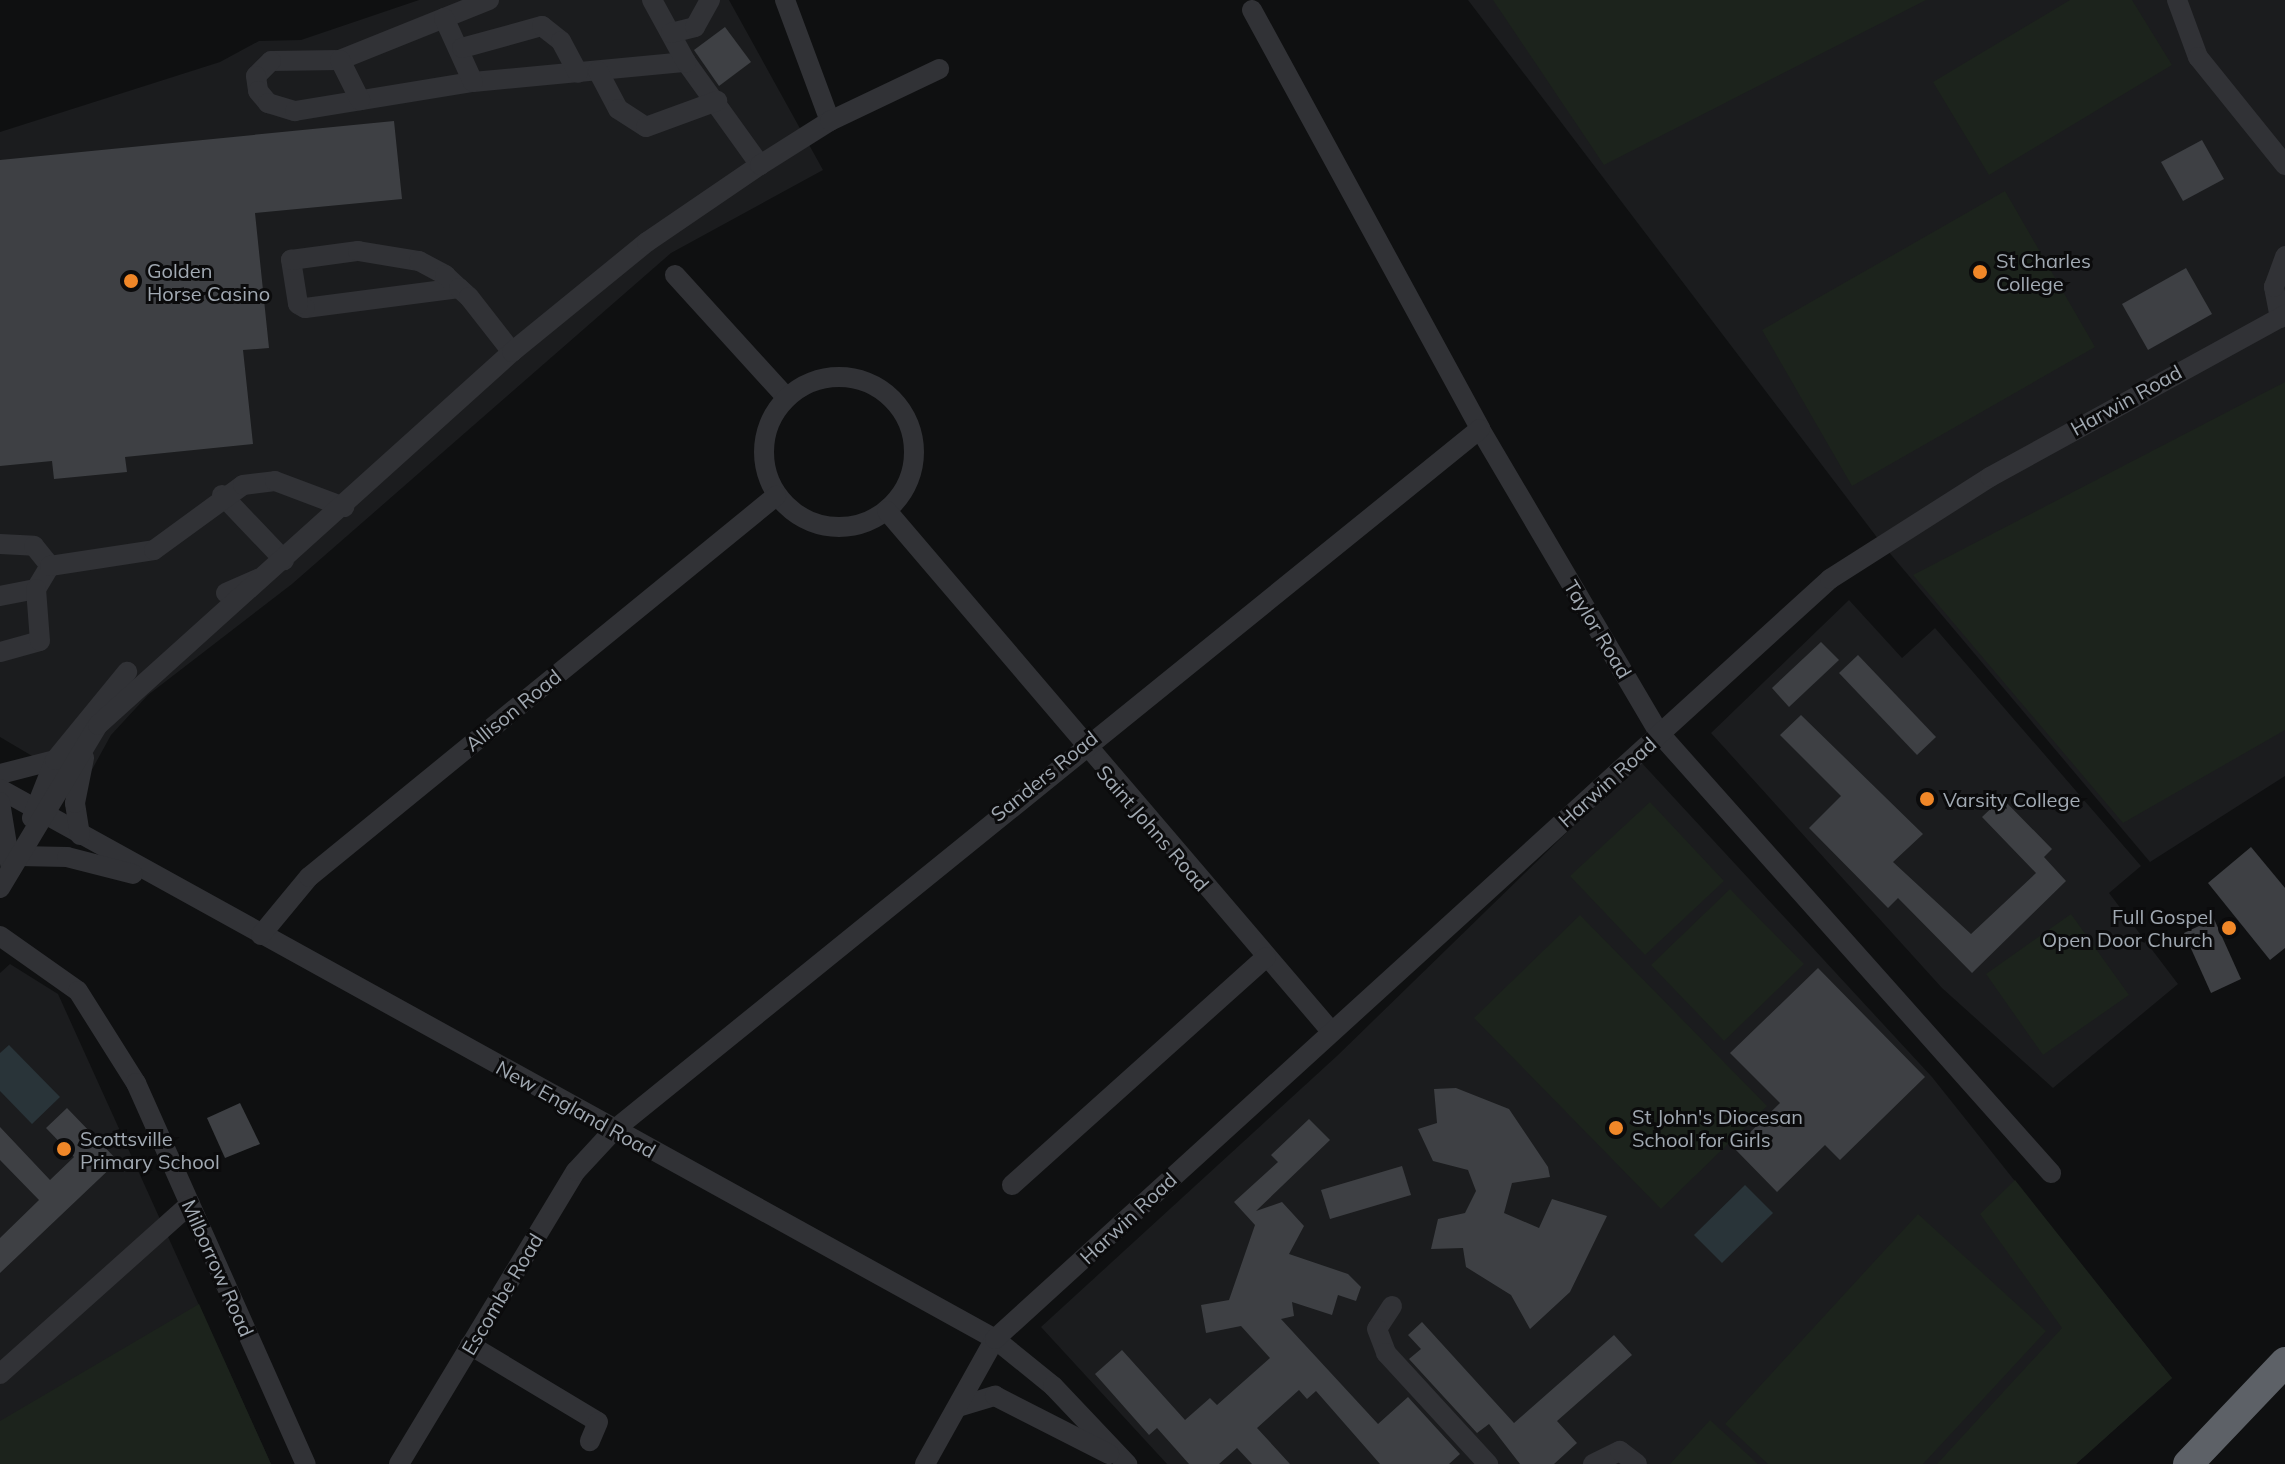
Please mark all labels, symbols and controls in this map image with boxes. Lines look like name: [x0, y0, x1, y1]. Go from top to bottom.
place label: St Charles College: [1996, 248, 2091, 295]
place label: Golden Horse Casino: [147, 258, 270, 305]
marker: St Charles College: [1971, 263, 1989, 281]
marker: Golden Horse Casino: [122, 272, 140, 290]
street label: Harwin Road: [2066, 360, 2186, 440]
street label: Taylor Road: [1559, 575, 1637, 683]
street label: Allison Road: [460, 664, 566, 756]
street label: Sanders Road: [986, 726, 1102, 826]
street label: Harwin Road: [1553, 732, 1661, 832]
street label: Saint Johns Road: [1092, 760, 1214, 896]
place label: Varsity College: [1943, 787, 2080, 811]
marker: Varsity College: [1918, 790, 1936, 808]
place label: Full Gospel Open Door Church: [2042, 904, 2213, 951]
marker: Full Gospel Open Door Church: [2220, 919, 2238, 937]
street label: New England Road: [492, 1055, 660, 1163]
place label: St John's Diocesan School for Girls: [1632, 1104, 1803, 1151]
marker: St John's Diocesan School for Girls: [1607, 1119, 1625, 1137]
place label: Scottsville Primary School: [80, 1126, 220, 1173]
marker: Scottsville Primary School: [55, 1140, 73, 1158]
street label: Harwin Road: [1075, 1167, 1181, 1269]
street label: Milborrow Road: [177, 1196, 259, 1340]
street label: Escombe Road: [456, 1229, 548, 1359]

